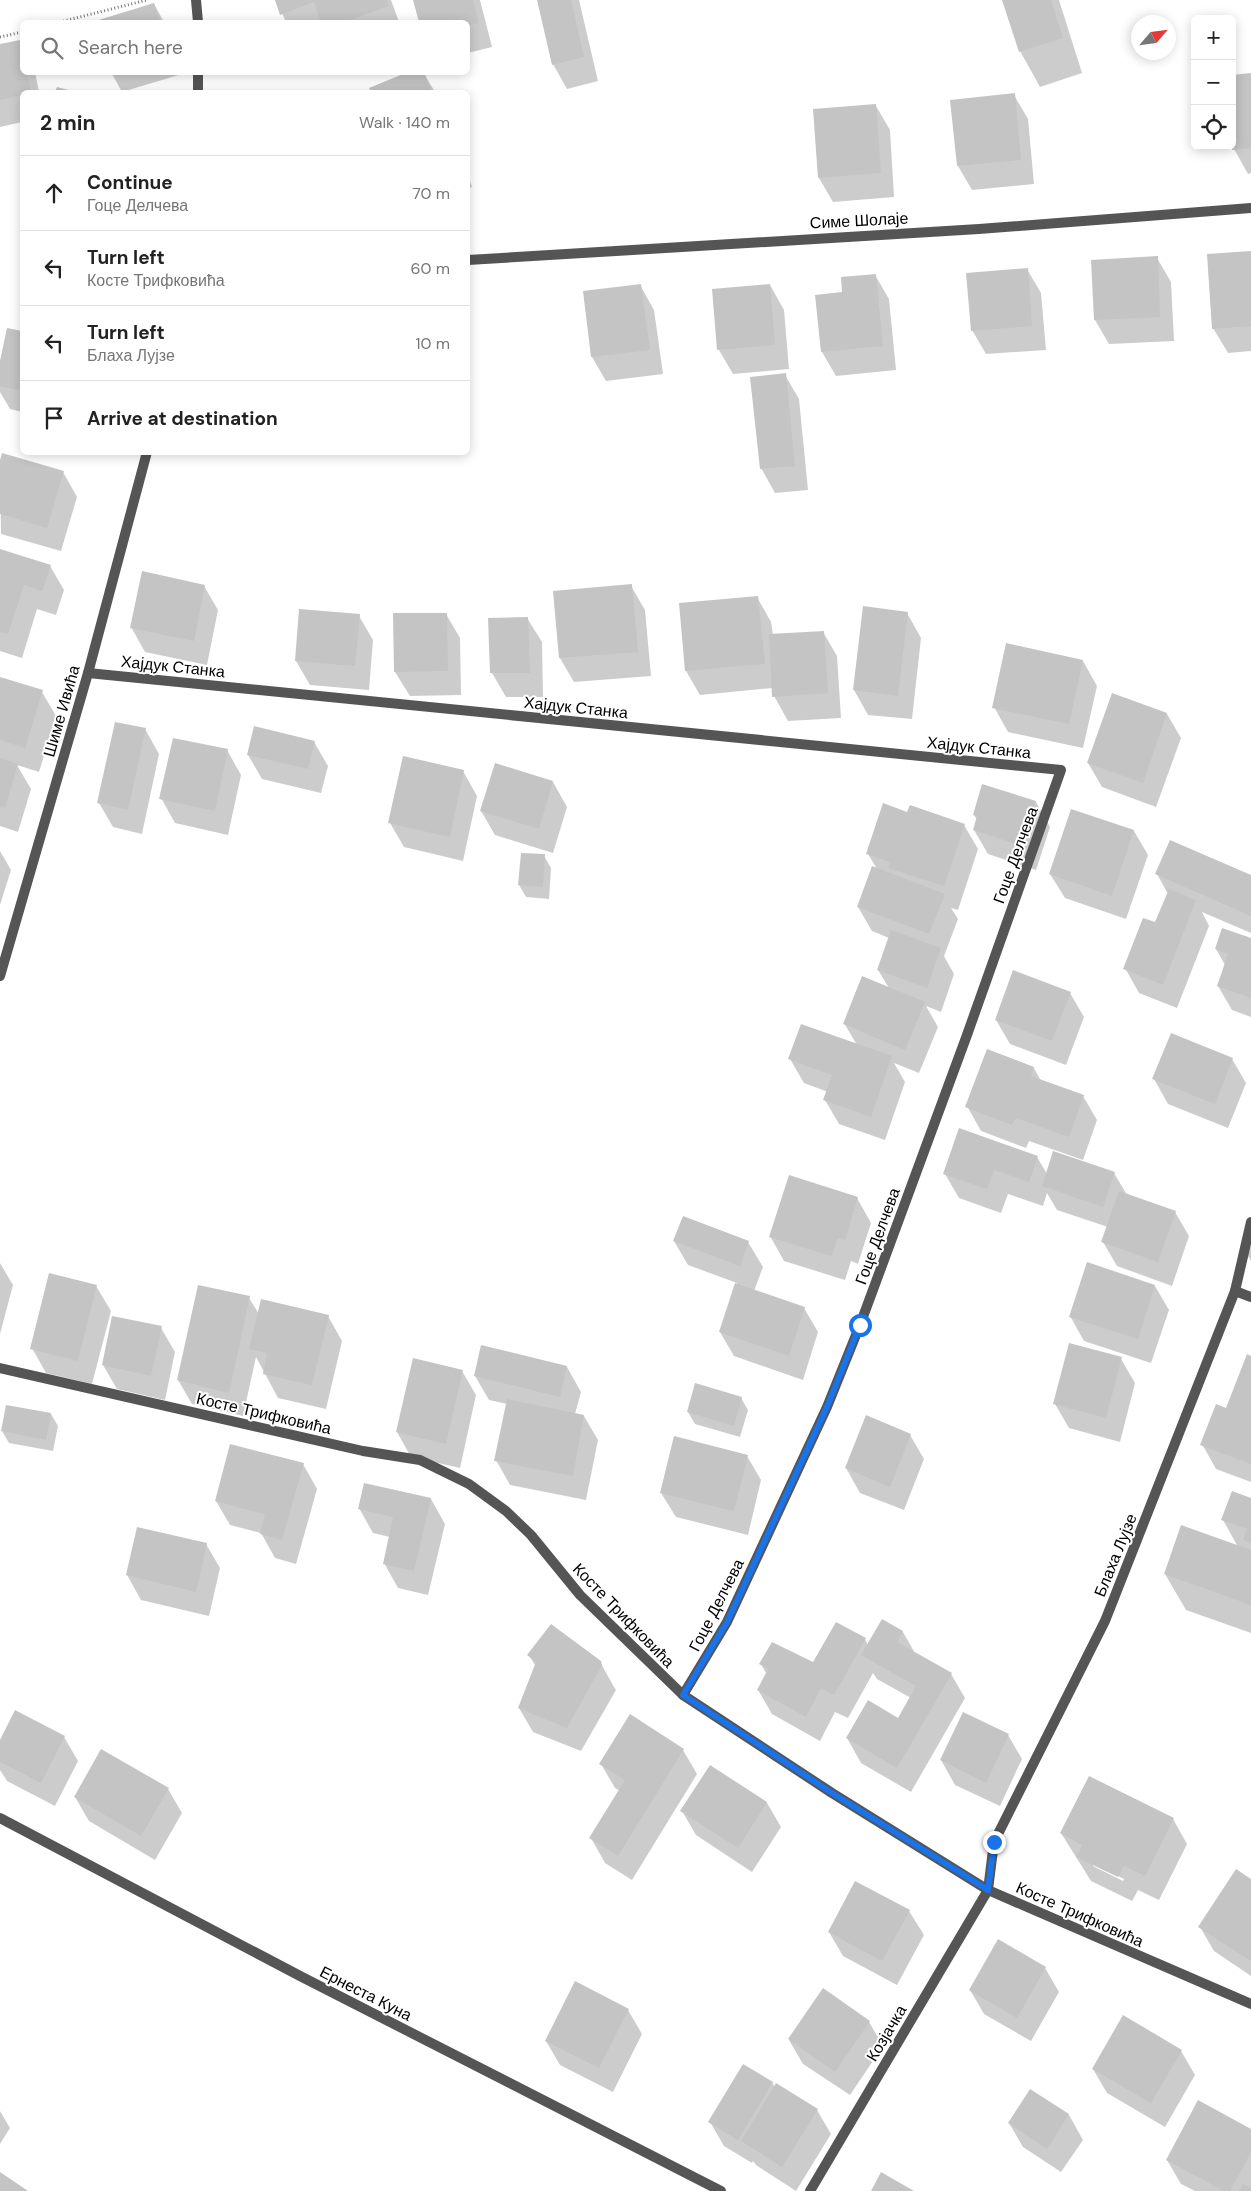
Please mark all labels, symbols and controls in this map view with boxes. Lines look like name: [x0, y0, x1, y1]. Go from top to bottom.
north arrow: [1131, 15, 1176, 60]
map controls: [1191, 15, 1236, 150]
button: +: [1191, 15, 1236, 60]
search box: [20, 20, 470, 75]
icon: search: [38, 34, 66, 62]
text: Search here: [78, 35, 183, 60]
button: −: [1191, 60, 1236, 105]
button: locate: [1191, 105, 1236, 150]
text: 2 min: [40, 109, 96, 137]
text: Walk · 140 m: [359, 112, 450, 133]
text: Continue: [87, 170, 173, 195]
icon: ahead: [40, 179, 68, 207]
text: 70 m: [412, 183, 450, 204]
text: Гоце Делчева: [87, 195, 188, 216]
street label: Симе Шолаје: [809, 207, 909, 234]
text: Turn left: [87, 245, 165, 270]
icon: left: [40, 254, 68, 282]
text: 60 m: [410, 258, 450, 279]
text: Косте Трифковића: [87, 270, 225, 291]
text: Turn left: [87, 320, 165, 345]
icon: left: [40, 329, 68, 357]
text: 10 m: [416, 333, 450, 354]
text: Блаха Лујзе: [87, 345, 175, 366]
icon: arrive: [40, 404, 68, 432]
text: Arrive at destination: [87, 406, 278, 431]
street label: Хајдук Станка: [120, 651, 226, 682]
street label: Шиме Ивића: [38, 663, 85, 759]
street label: Хајдук Станка: [523, 692, 629, 723]
street label: Хајдук Станка: [926, 732, 1032, 763]
street label: Гоце Делчева: [988, 804, 1043, 906]
street label: Гоце Делчева: [850, 1185, 905, 1287]
route start: [849, 1314, 872, 1337]
street label: Косте Трифковића: [194, 1388, 333, 1439]
street label: Блаха Лујзе: [1089, 1510, 1142, 1600]
street label: Гоце Делчева: [684, 1555, 749, 1655]
street label: Косте Трифковића: [568, 1559, 679, 1672]
route end: [983, 1831, 1006, 1854]
street label: Косте Трифковића: [1013, 1877, 1147, 1952]
street label: Ернеста Куна: [316, 1961, 415, 2026]
street label: Козјачка: [861, 2001, 911, 2065]

